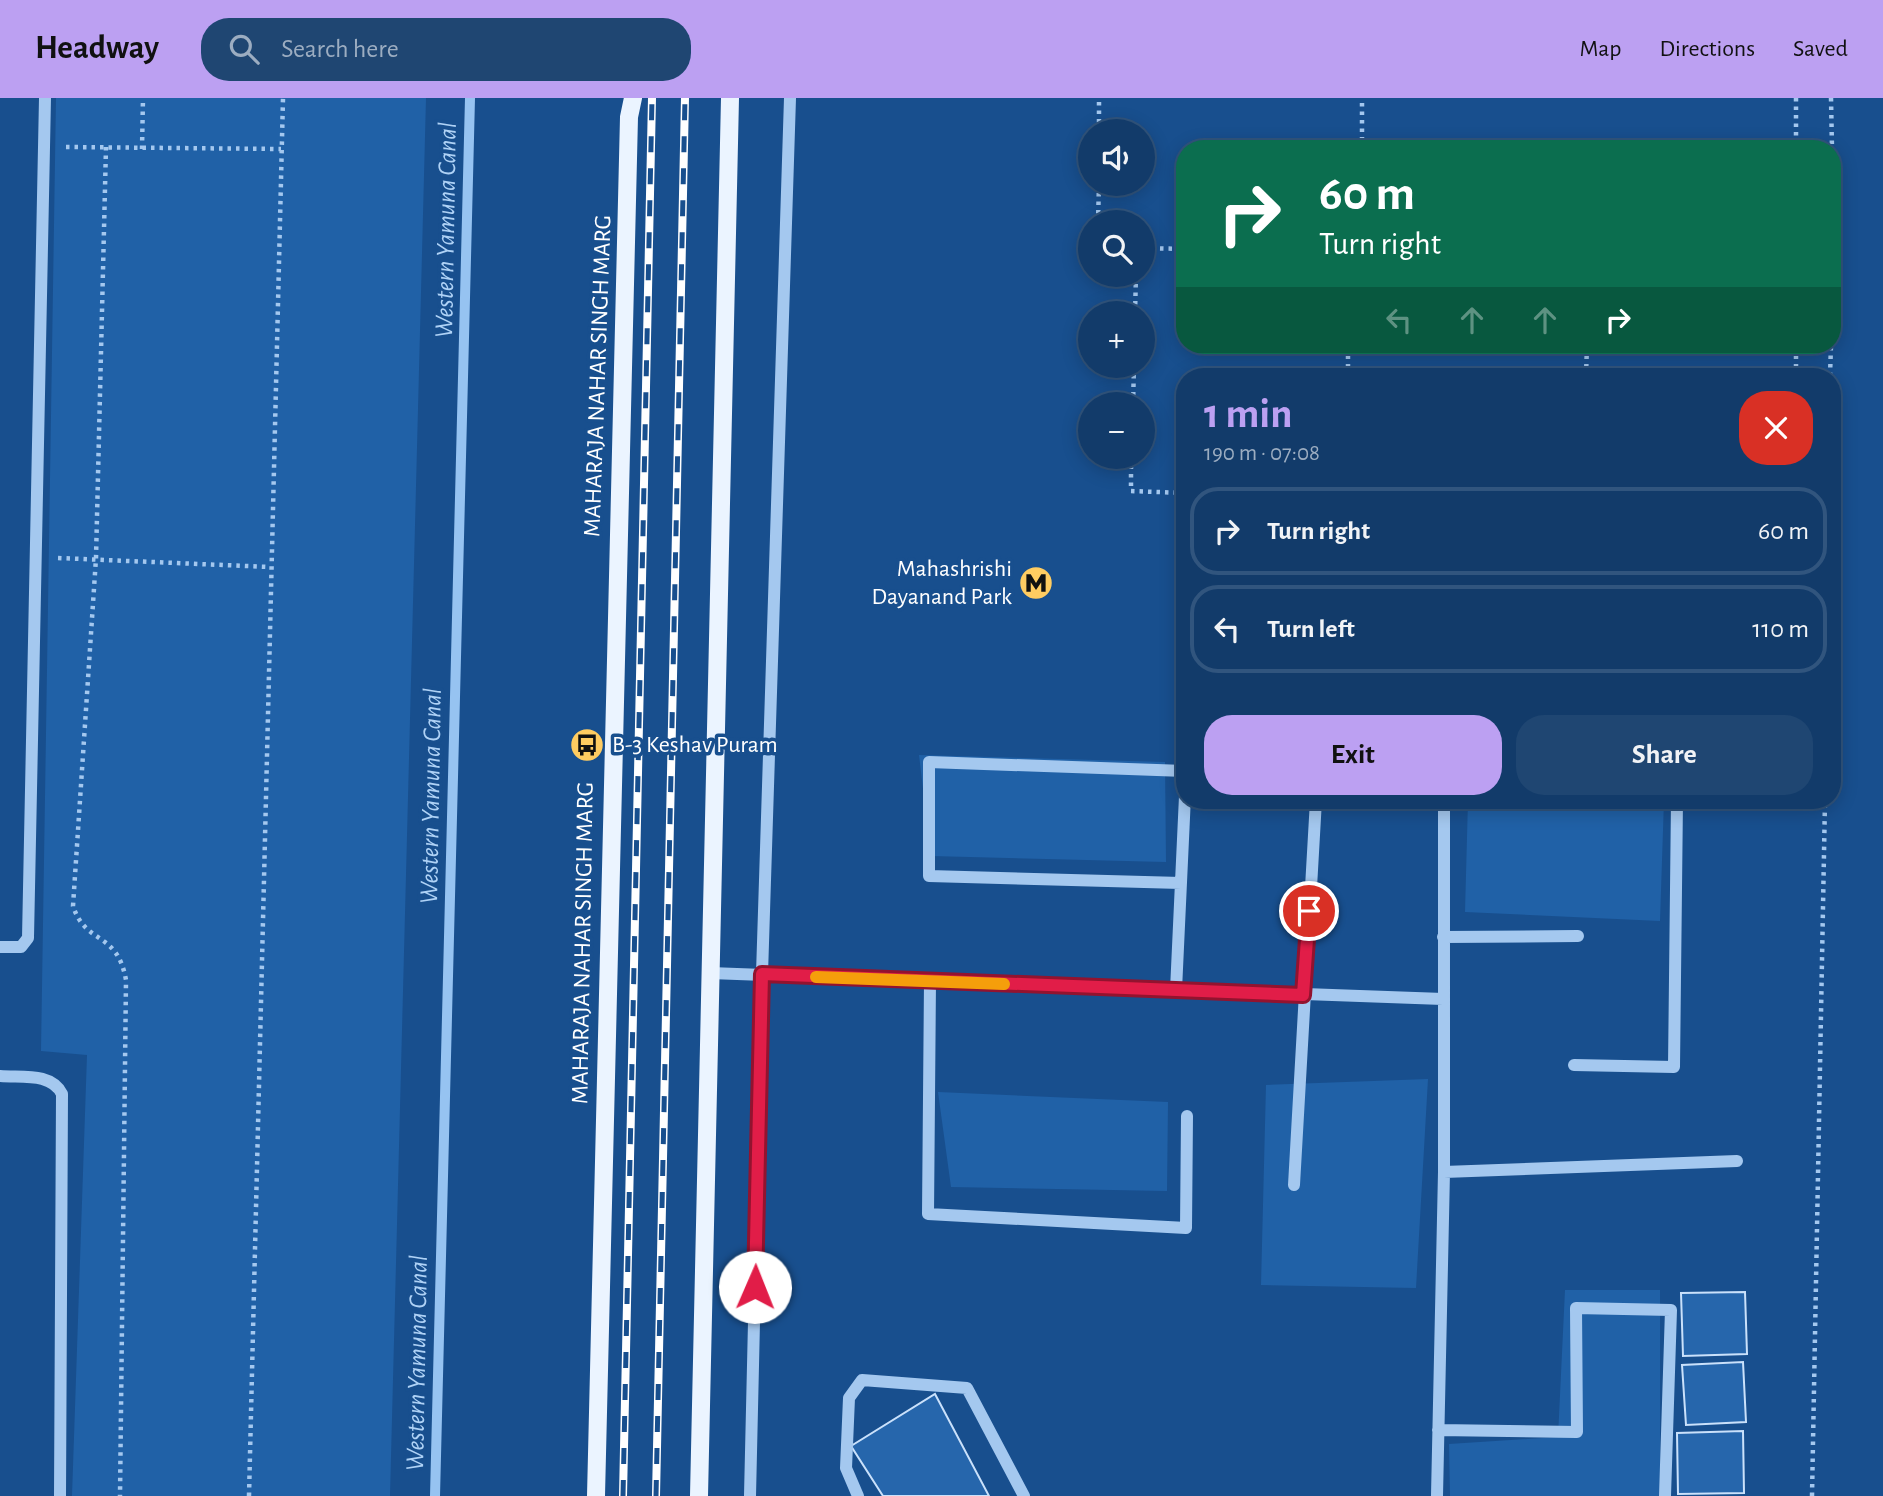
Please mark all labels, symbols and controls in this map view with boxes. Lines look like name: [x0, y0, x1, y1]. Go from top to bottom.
search box: [201, 18, 691, 81]
icon: search: [225, 30, 263, 68]
text: Headway: [35, 32, 159, 65]
text: Search here: [281, 36, 399, 62]
text: Map: [1579, 37, 1621, 61]
text: Directions: [1659, 37, 1755, 61]
text: Saved: [1793, 37, 1848, 61]
map controls: [1078, 119, 1155, 469]
button: sound: [1078, 119, 1155, 196]
water label: Western Yamuna Canal: [431, 122, 461, 338]
icon: right: [1204, 168, 1295, 259]
text: 60 m: [1319, 170, 1415, 219]
button: search: [1078, 210, 1155, 287]
street label: MAHARAJA NAHAR SINGH MARG: [580, 215, 616, 537]
text: Turn right: [1319, 228, 1441, 260]
button: +: [1078, 301, 1155, 378]
icon: left: [1380, 301, 1418, 339]
icon: ahead: [1453, 301, 1491, 339]
icon: ahead: [1526, 301, 1564, 339]
icon: right: [1599, 301, 1637, 339]
button: close: [1739, 391, 1813, 465]
button: −: [1078, 392, 1155, 469]
text: 1 min: [1204, 393, 1293, 435]
text: 190 m · 07:08: [1204, 442, 1320, 465]
icon: right: [1208, 512, 1246, 550]
text: Turn right: [1267, 518, 1370, 544]
text: 60 m: [1758, 518, 1809, 544]
place label: Mahashrishi Dayanand Park: [872, 557, 1012, 609]
metro station icon: Mahashrishi Dayanand Park: [1017, 564, 1055, 602]
icon: left: [1208, 610, 1246, 648]
text: Turn left: [1267, 616, 1355, 642]
text: 110 m: [1752, 616, 1809, 642]
water label: Western Yamuna Canal: [416, 688, 446, 904]
button: Exit: [1204, 715, 1502, 795]
button: Share: [1516, 715, 1813, 795]
bus stop icon: B-3 Keshav Puram: [568, 726, 606, 764]
place label: B-3 Keshav Puram: [612, 733, 778, 757]
street label: MAHARAJA NAHAR SINGH MARG: [568, 782, 598, 1104]
pin: [1279, 881, 1339, 941]
icon: arrive: [1290, 892, 1328, 930]
position arrow: [718, 1250, 792, 1324]
water label: Western Yamuna Canal: [402, 1255, 432, 1471]

